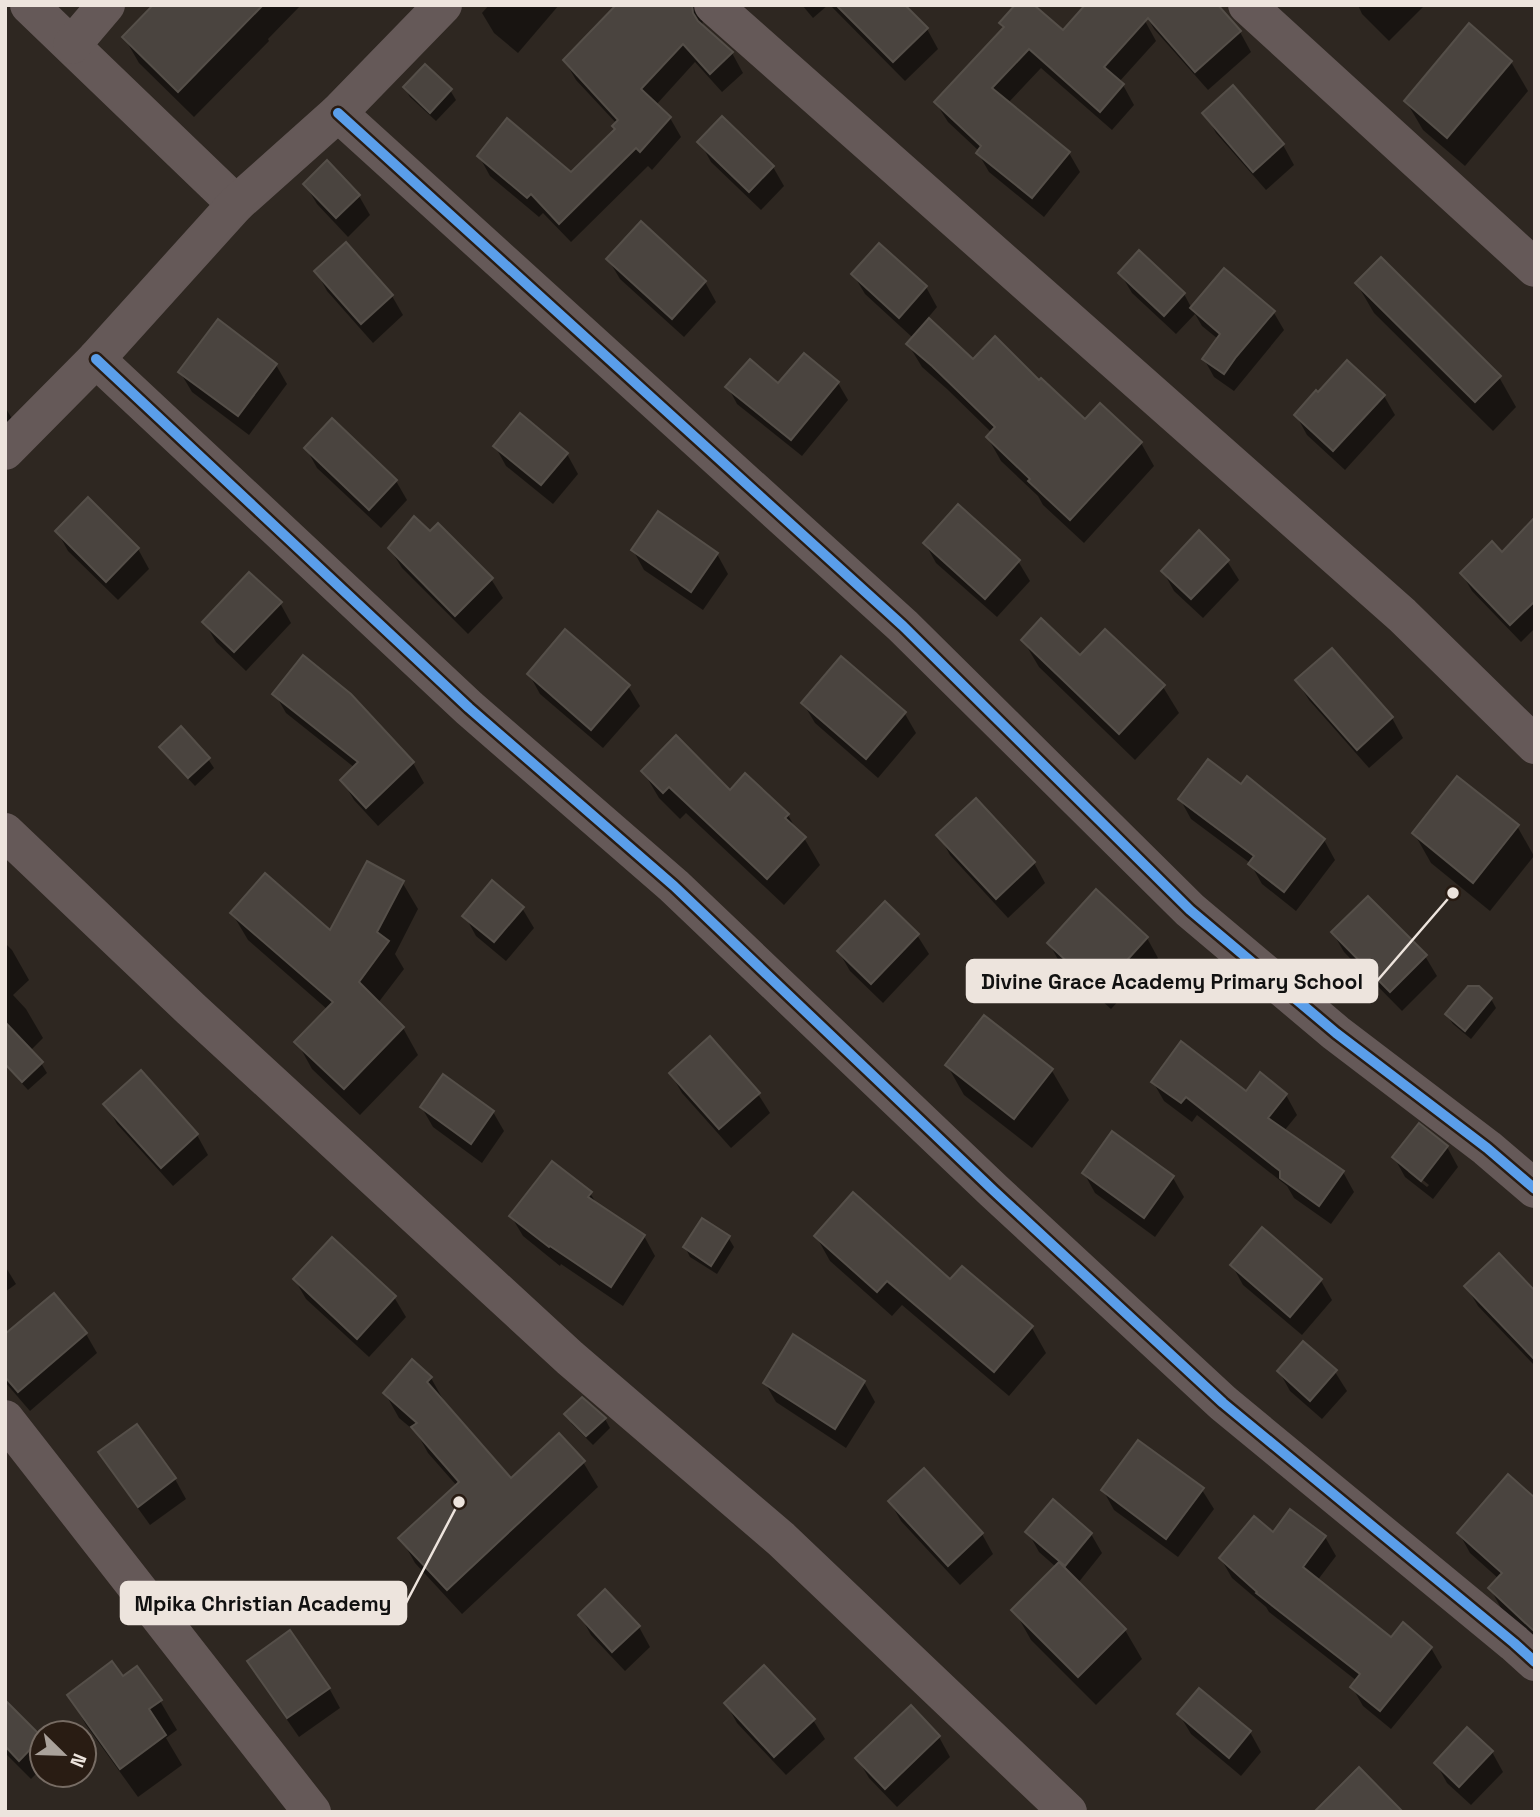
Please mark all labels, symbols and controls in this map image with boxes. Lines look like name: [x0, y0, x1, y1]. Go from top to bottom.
callout: Divine Grace Academy Primary School: [967, 960, 1377, 1002]
text: Divine Grace Academy Primary School: [981, 968, 1363, 995]
callout: Mpika Christian Academy: [121, 1582, 406, 1624]
text: Mpika Christian Academy: [135, 1590, 391, 1617]
north arrow: [28, 1719, 98, 1789]
text: N: [64, 1750, 92, 1771]

